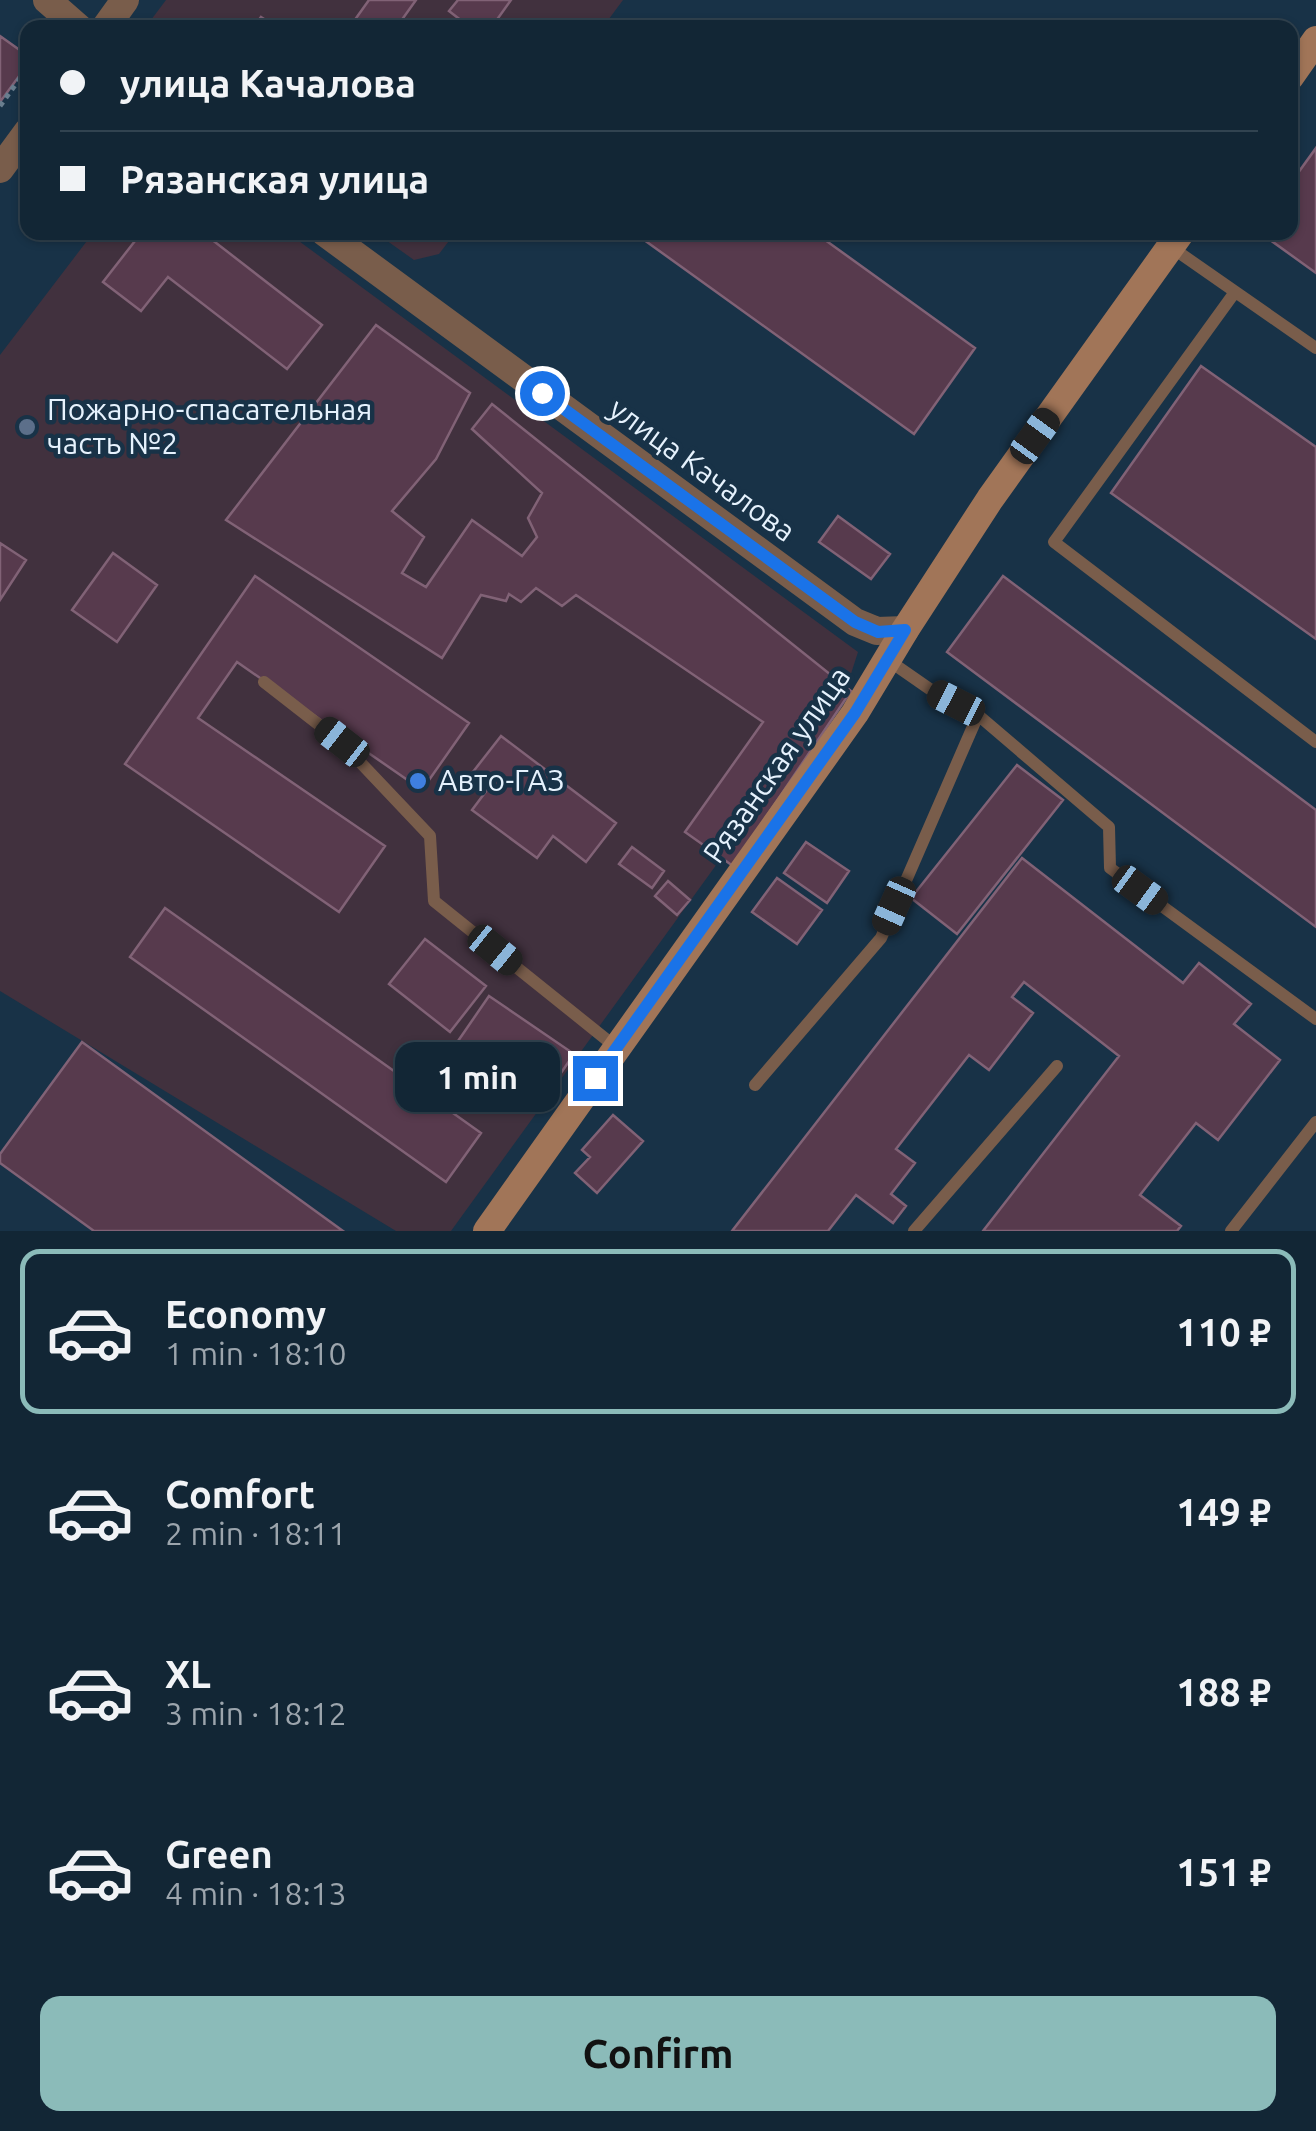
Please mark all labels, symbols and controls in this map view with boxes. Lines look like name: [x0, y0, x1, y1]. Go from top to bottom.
text: улица Качалова: [120, 62, 416, 104]
text: Рязанская улица: [120, 158, 429, 200]
route start: [520, 371, 565, 416]
street label: улица Качалова: [603, 391, 802, 548]
place label: Пожарно-спасательная часть №2: [47, 392, 372, 460]
car: [1005, 403, 1065, 469]
marker: Пожарно-спасательная часть №2: [16, 416, 38, 438]
street label: Рязанская улица: [696, 660, 856, 869]
car: [922, 676, 990, 730]
car: [309, 712, 375, 772]
place label: Авто-ГАЗ: [438, 763, 564, 797]
marker: Авто-ГАЗ: [407, 770, 429, 792]
car: [1107, 860, 1173, 920]
car: [868, 872, 920, 940]
car: [462, 919, 528, 981]
callout: 1 min: [395, 1043, 560, 1113]
route end: [573, 1056, 618, 1101]
text: 1 min: [437, 1059, 518, 1095]
icon: car: [45, 1287, 135, 1377]
text: Economy: [165, 1293, 326, 1335]
text: 110 ₽: [1176, 1311, 1271, 1353]
text: 1 min · 18:10: [165, 1335, 347, 1371]
icon: car: [45, 1467, 135, 1557]
text: Comfort: [165, 1473, 315, 1515]
text: 149 ₽: [1176, 1491, 1271, 1533]
text: 2 min · 18:11: [165, 1515, 347, 1551]
icon: car: [45, 1647, 135, 1737]
text: XL: [165, 1653, 211, 1695]
text: 188 ₽: [1176, 1671, 1271, 1713]
text: 3 min · 18:12: [165, 1695, 347, 1731]
icon: car: [45, 1827, 135, 1917]
text: Green: [165, 1833, 273, 1875]
text: 151 ₽: [1176, 1851, 1271, 1893]
text: 4 min · 18:13: [165, 1875, 347, 1911]
button: Confirm: [40, 1996, 1276, 2111]

